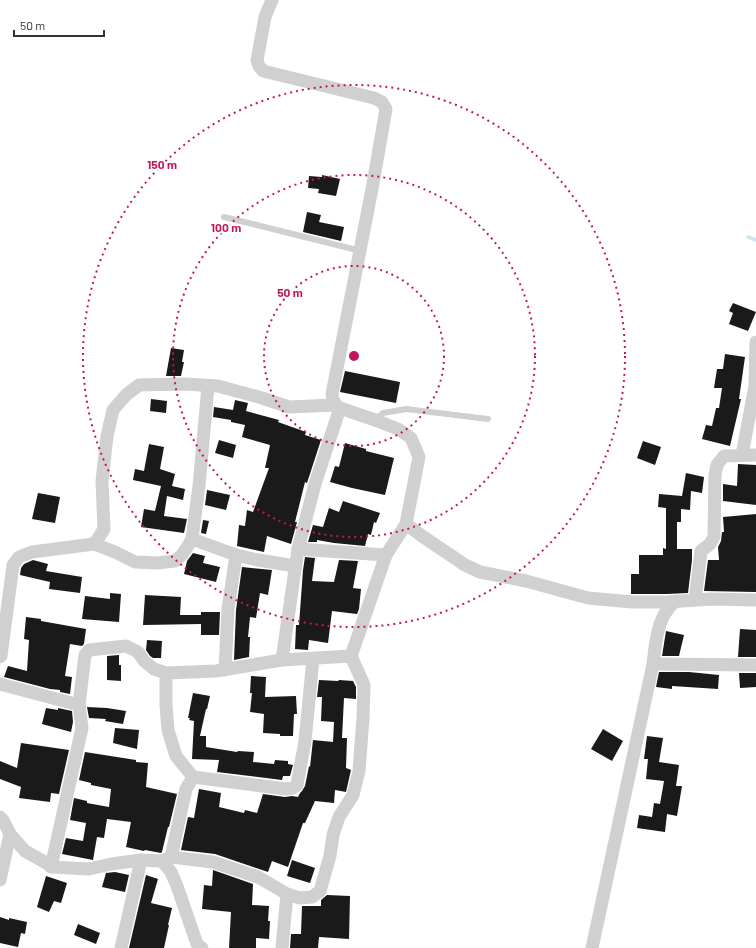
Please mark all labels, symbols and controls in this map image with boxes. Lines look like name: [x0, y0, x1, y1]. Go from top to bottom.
scale bar: [14, 12, 104, 38]
text: 50 m: [20, 18, 45, 32]
text: 150 m: [147, 157, 177, 171]
text: 100 m: [211, 220, 241, 234]
text: 50 m: [277, 285, 303, 299]
centre of rings: [347, 349, 361, 363]

